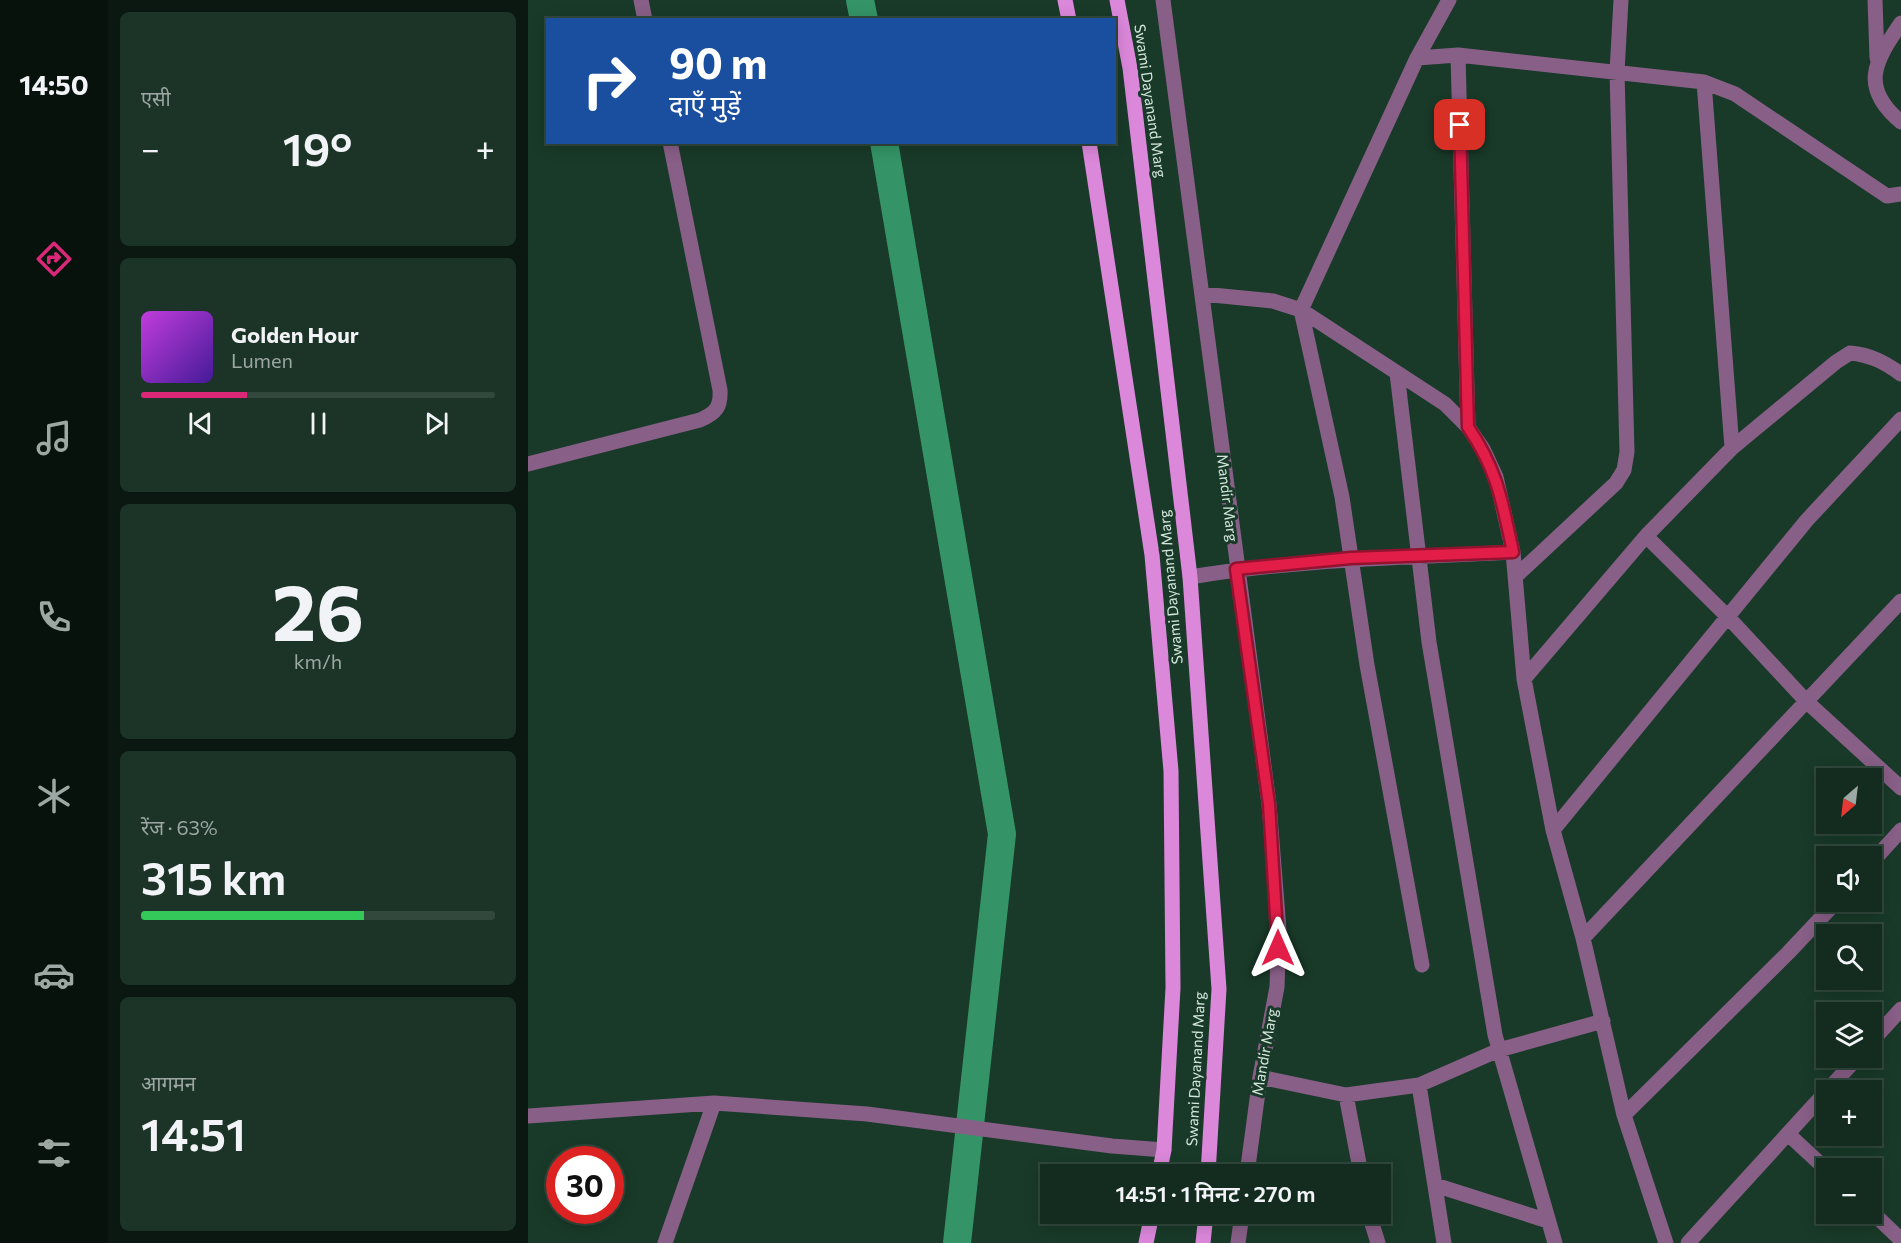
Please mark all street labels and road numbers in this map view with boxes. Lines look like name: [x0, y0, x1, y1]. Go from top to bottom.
street label: Swami Dayanand Marg: [1131, 23, 1171, 179]
street label: Mandir Marg: [1214, 453, 1242, 543]
street label: Swami Dayanand Marg: [1154, 509, 1186, 665]
street label: Swami Dayanand Marg: [1182, 991, 1208, 1147]
street label: Mandir Marg: [1247, 1007, 1281, 1097]

